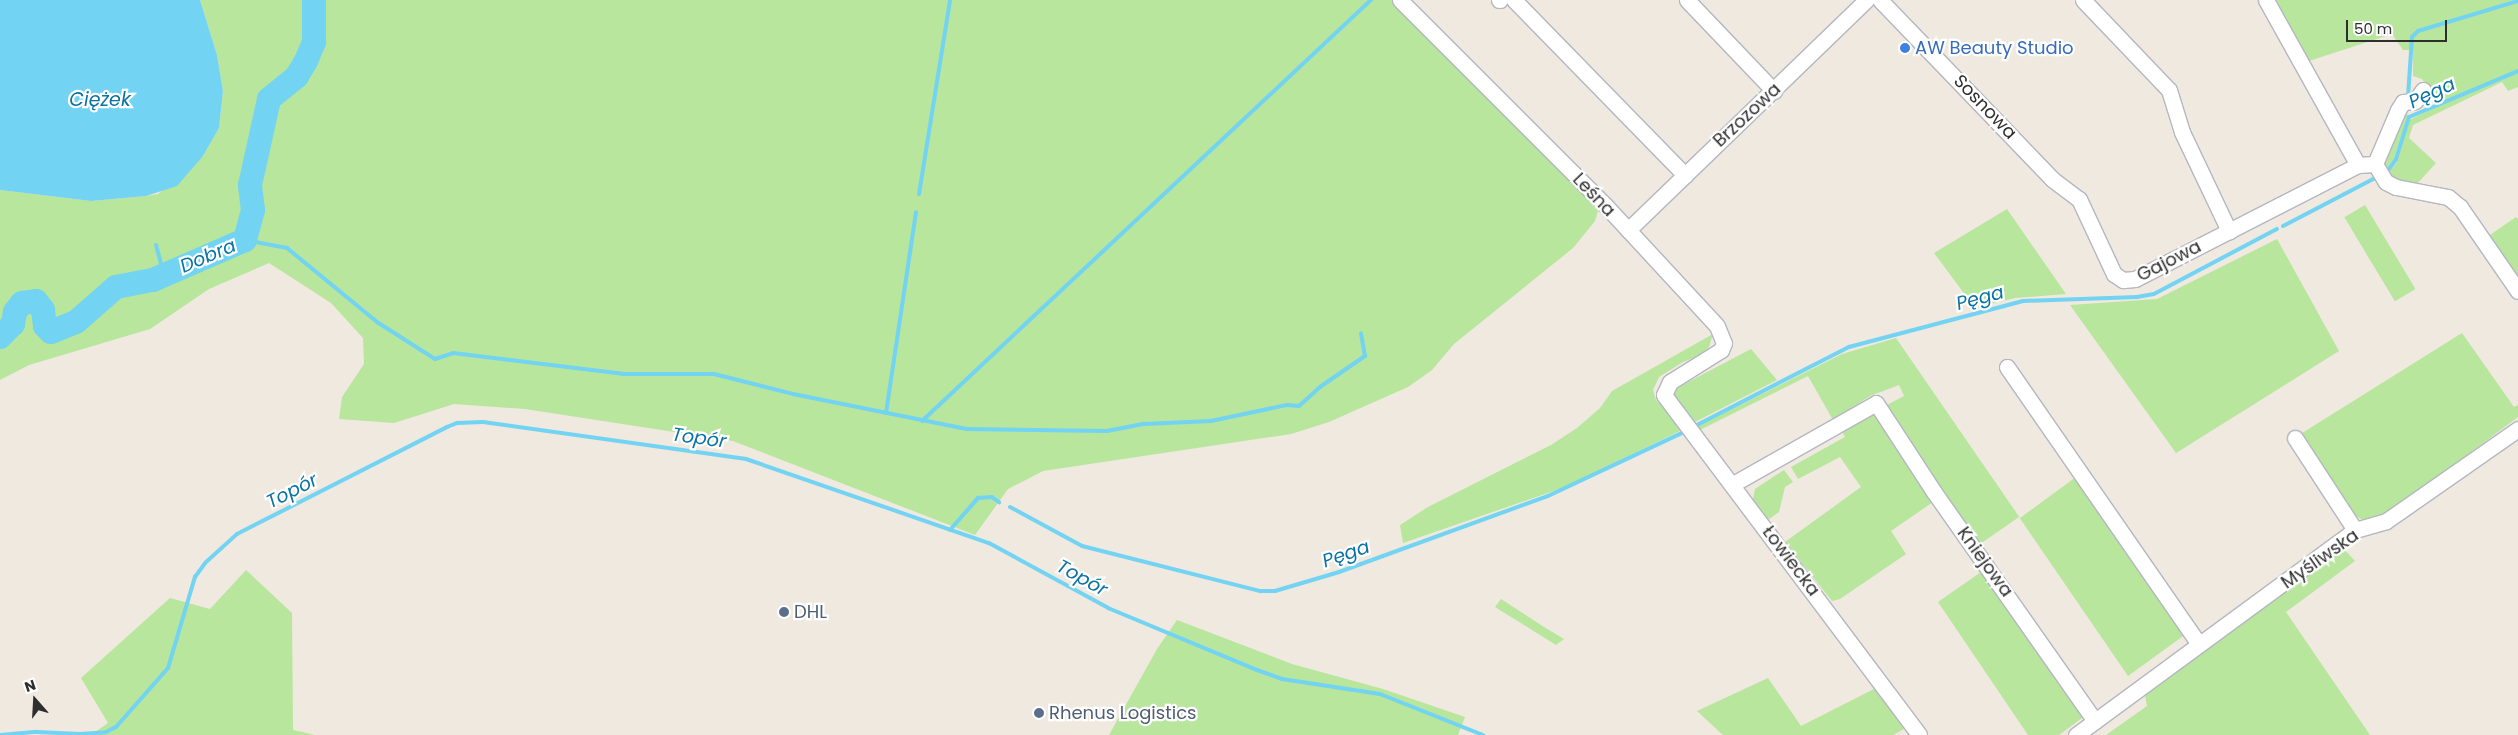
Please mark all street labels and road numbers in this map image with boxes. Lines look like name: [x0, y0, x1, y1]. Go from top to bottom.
street label: Sosnowa: [1949, 70, 2021, 144]
street label: Brzozowa: [1709, 78, 1785, 152]
street label: Leśna: [1568, 169, 1620, 221]
street label: Gajowa: [2133, 236, 2205, 286]
street label: Łowiecka: [1758, 522, 1824, 600]
street label: Kniejowa: [1953, 523, 2017, 601]
street label: Myśliwska: [2277, 524, 2363, 594]

